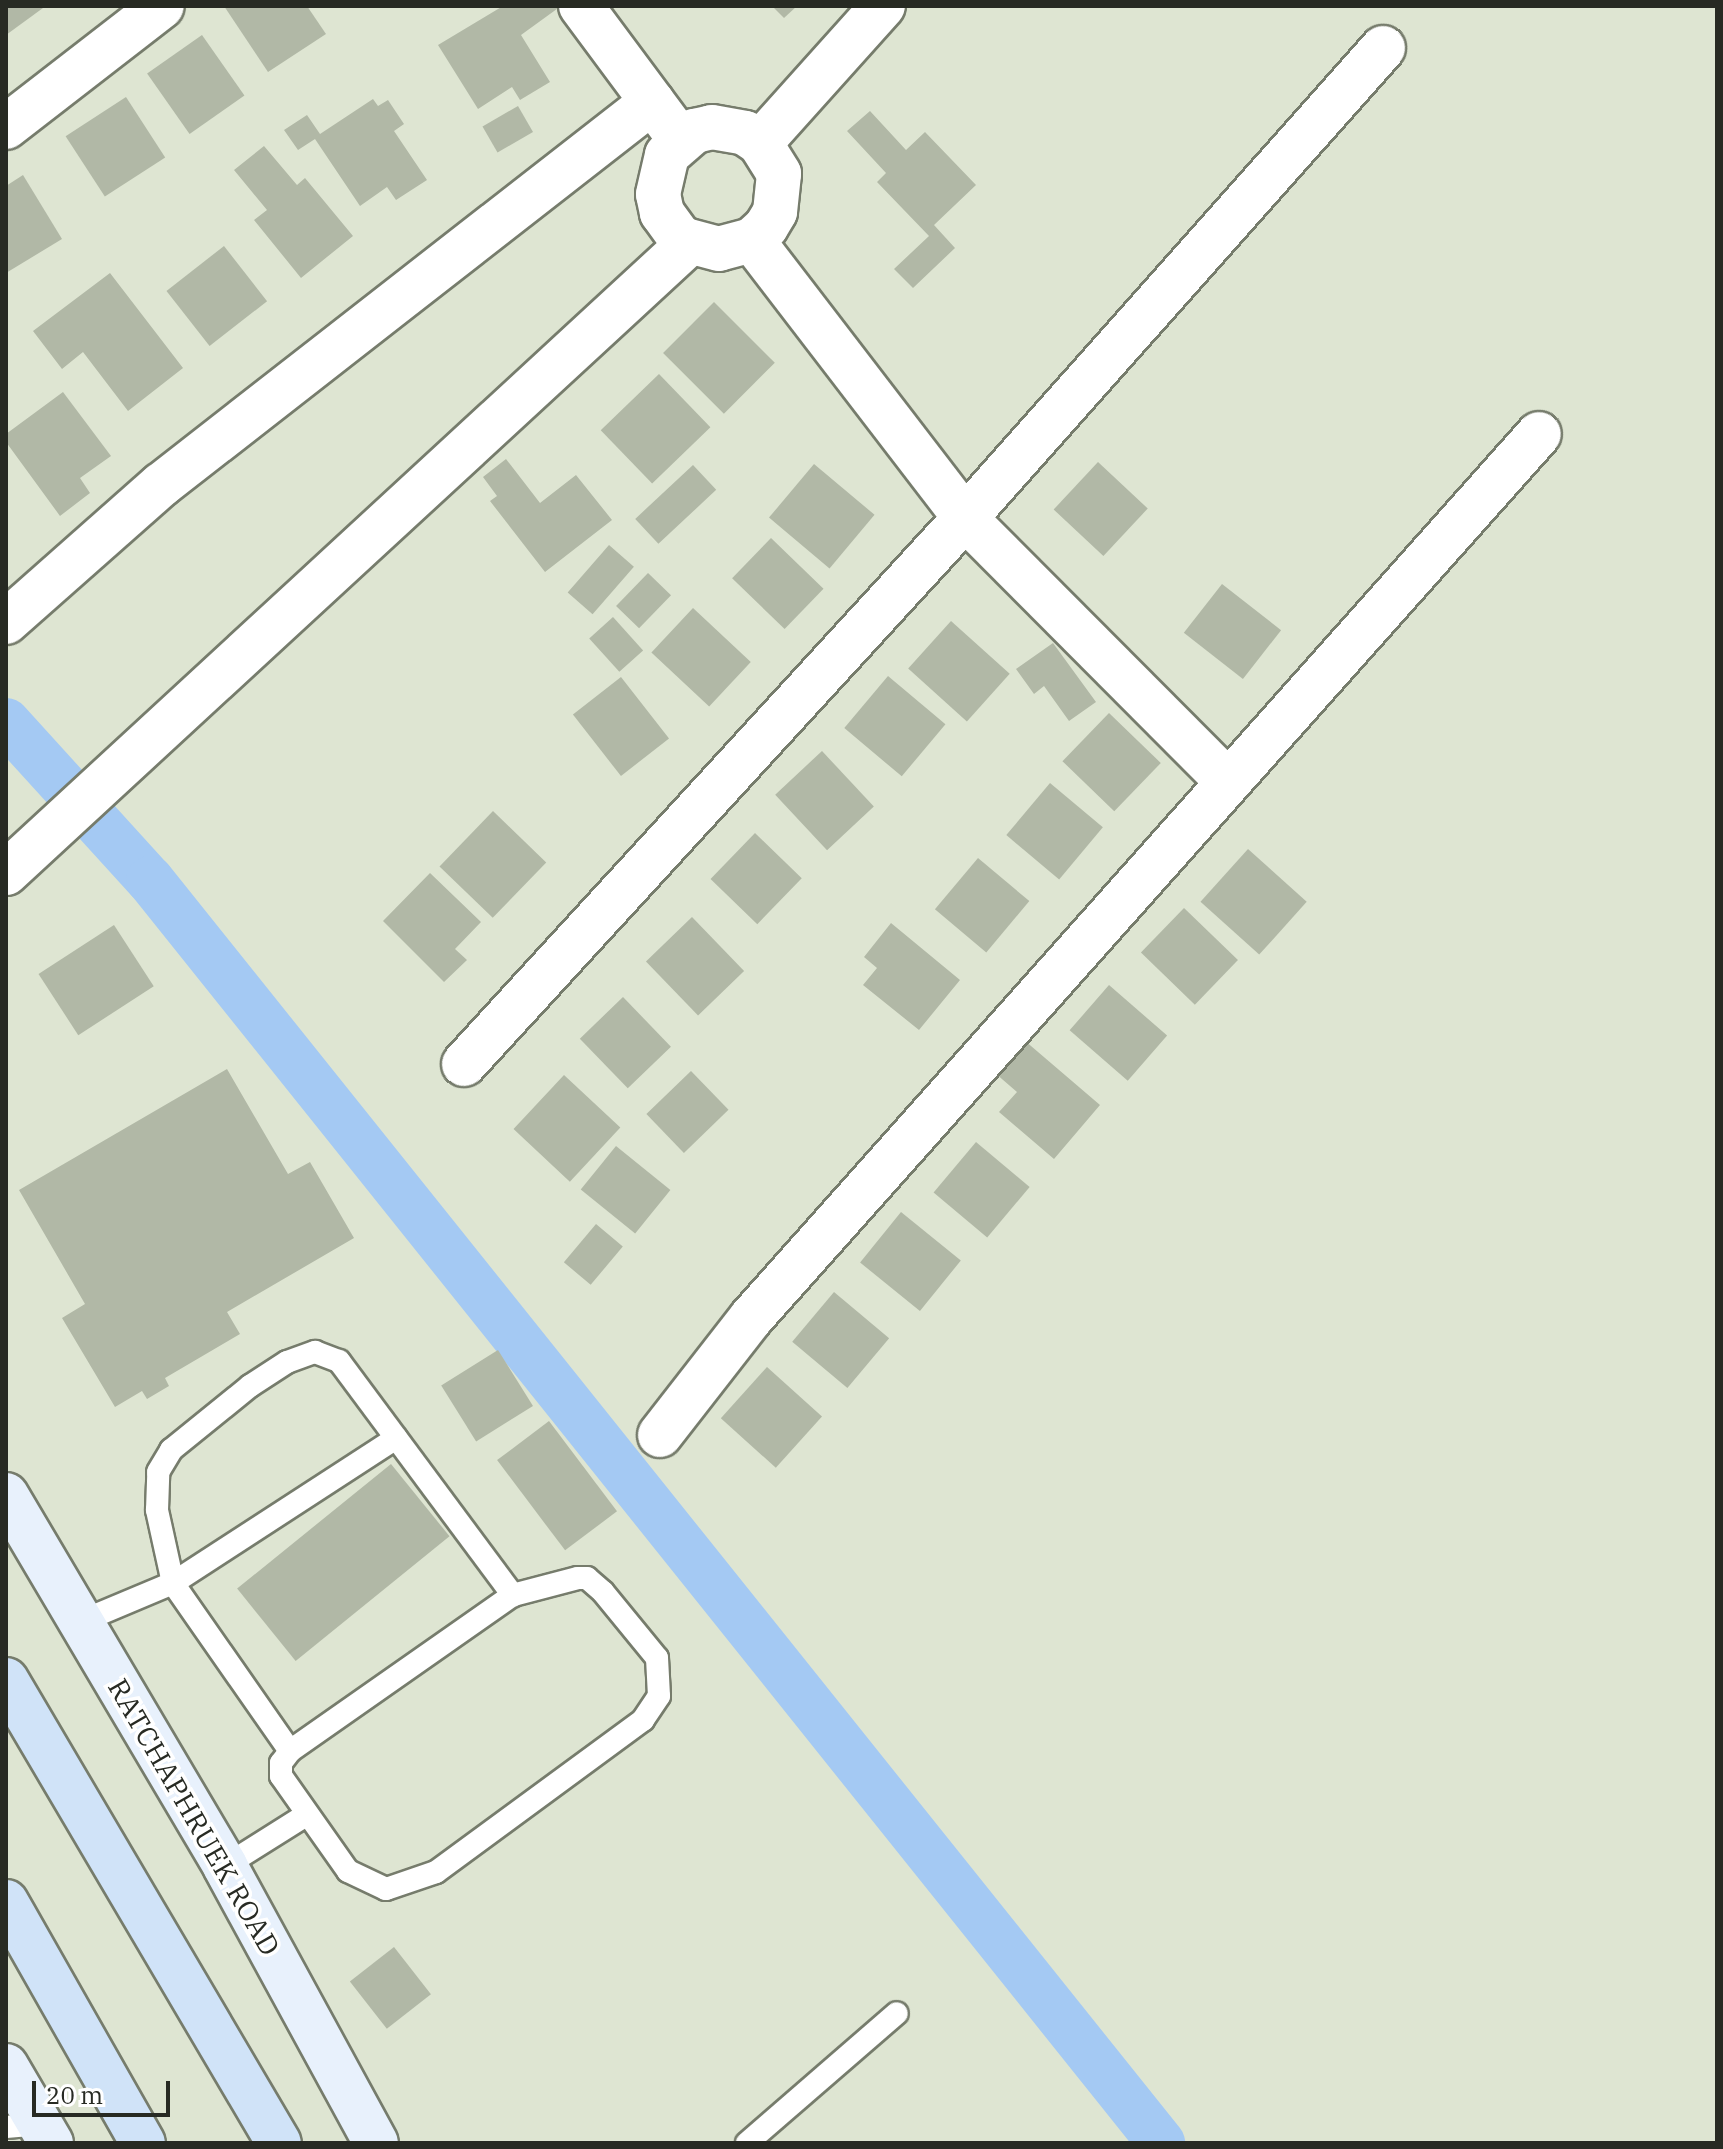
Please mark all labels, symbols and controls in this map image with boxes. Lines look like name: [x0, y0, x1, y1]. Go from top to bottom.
street label: RATCHAPHRUEK ROAD: [101, 1673, 287, 1961]
scale bar: [36, 2065, 174, 2115]
text: 20 m: [46, 2079, 103, 2111]

